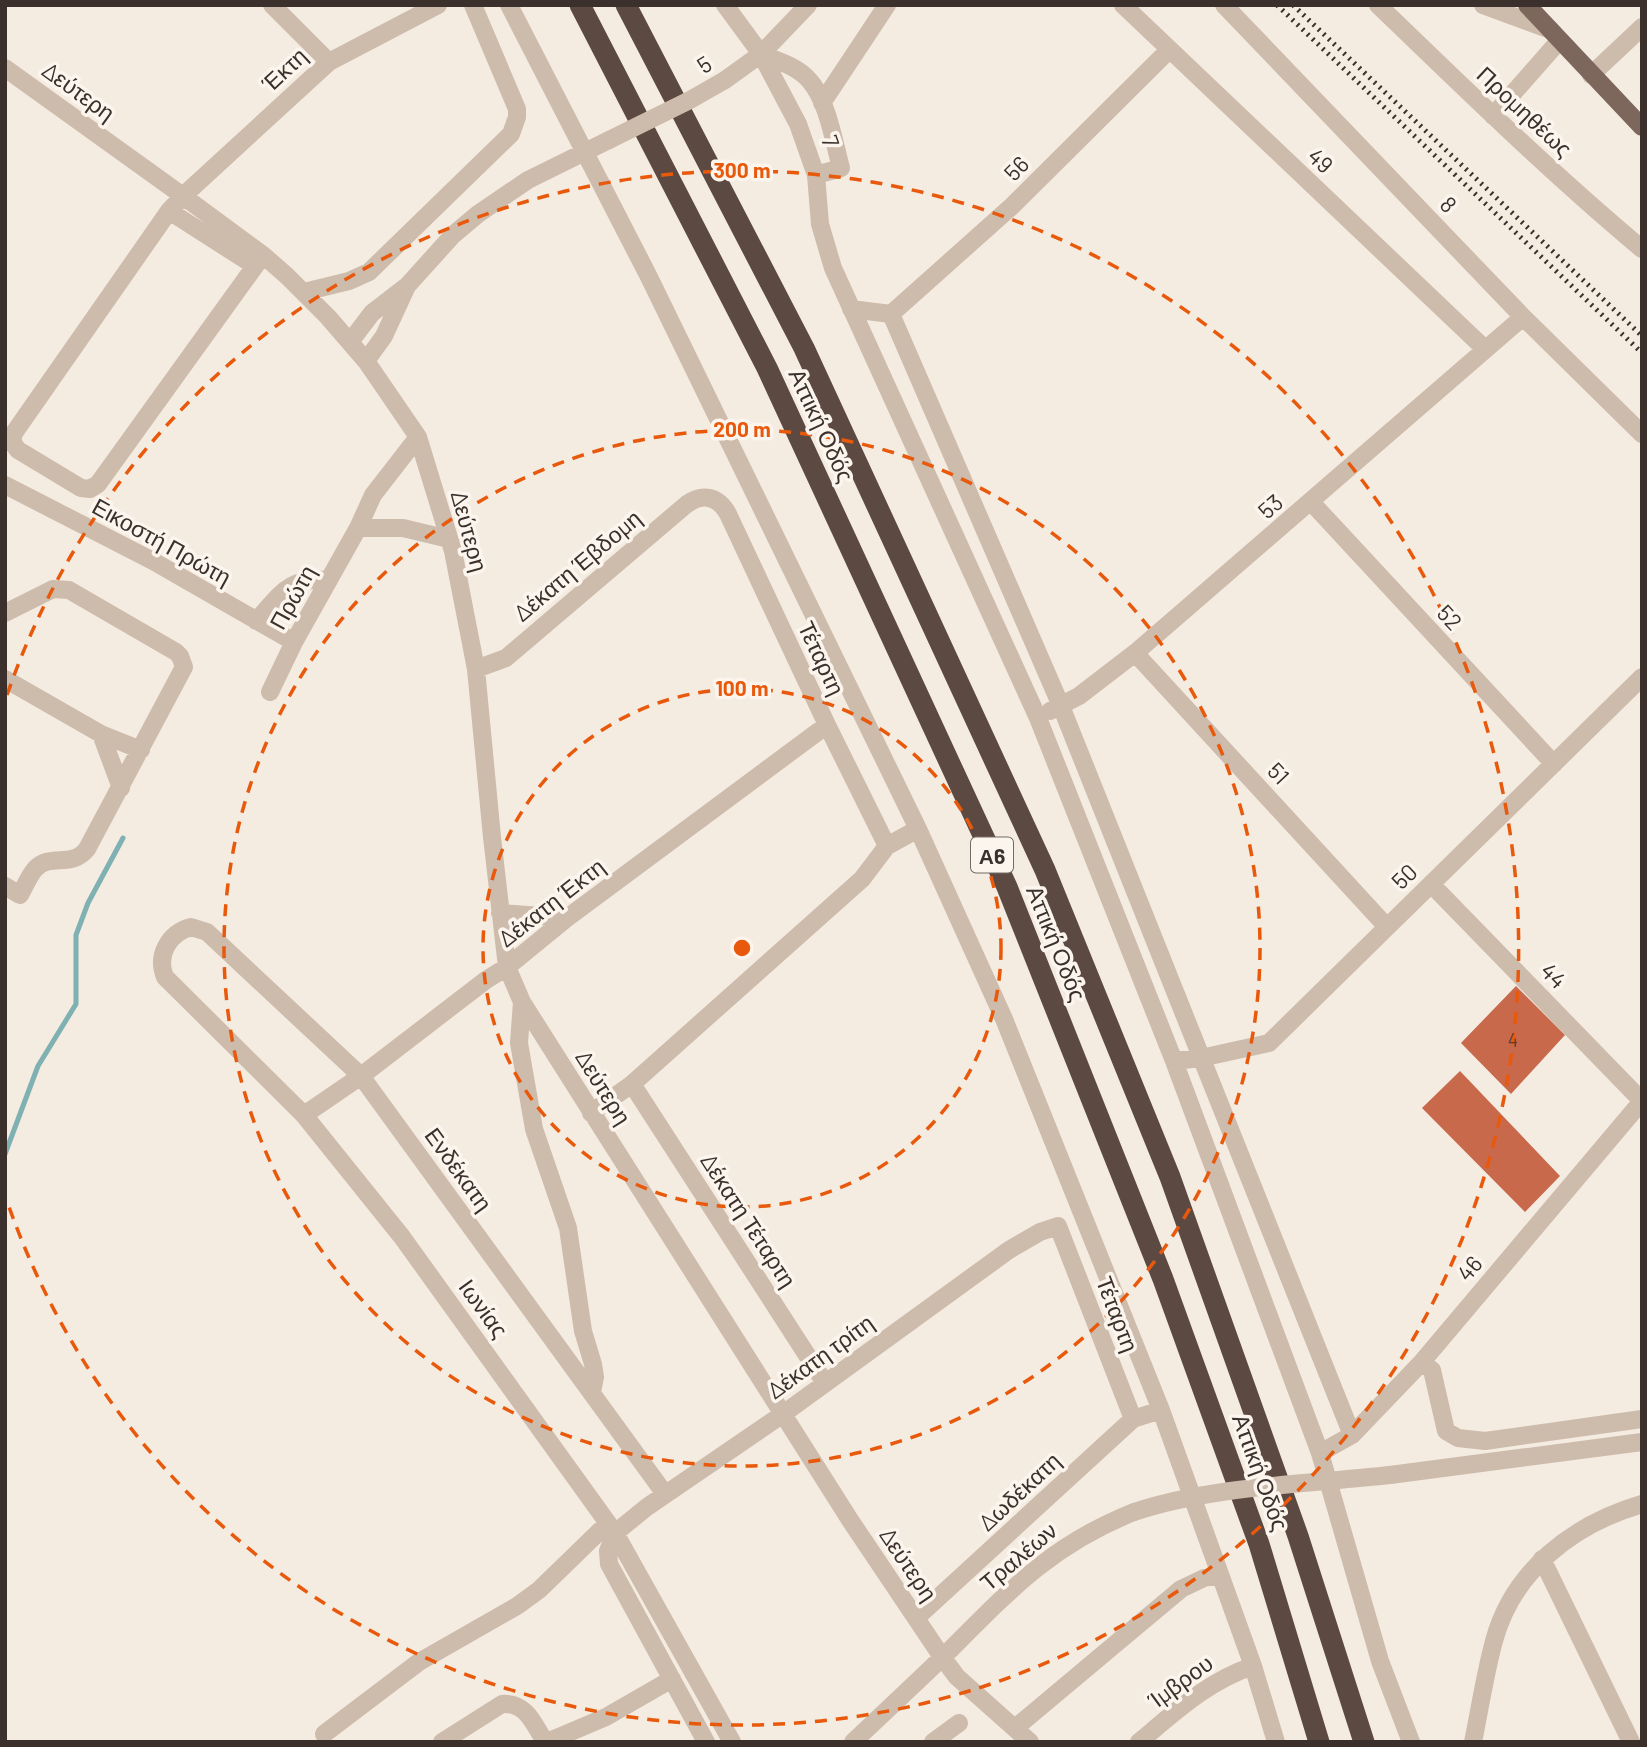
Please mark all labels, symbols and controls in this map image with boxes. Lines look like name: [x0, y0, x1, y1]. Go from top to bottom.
street label: Έκτη: [255, 41, 312, 97]
street label: 5: [692, 49, 716, 79]
street label: Δεύτερη: [37, 55, 121, 127]
street label: Προμηθέως: [1472, 60, 1578, 162]
street label: 7: [816, 131, 846, 151]
street label: 49: [1302, 141, 1340, 179]
street label: 56: [998, 150, 1034, 186]
text: 300 m: [713, 157, 771, 182]
street label: 8: [1435, 190, 1463, 218]
street label: Αττική Οδός: [784, 364, 860, 486]
text: 200 m: [713, 416, 771, 441]
street label: Δεύτερη: [446, 487, 494, 575]
street label: 53: [1252, 488, 1288, 524]
street label: Εικοστή Πρώτη: [88, 491, 236, 591]
street label: Δέκατη Έβδομη: [507, 503, 647, 627]
street label: Πρώτη: [263, 560, 321, 634]
street label: 52: [1432, 599, 1468, 635]
street label: Τέταρτη: [793, 617, 851, 699]
text: 100 m: [715, 675, 769, 700]
street label: 51: [1262, 756, 1296, 790]
road number: Α6: [971, 838, 1013, 872]
street label: Δέκατη Έκτη: [492, 852, 610, 952]
street label: 50: [1385, 857, 1423, 895]
street label: Αττική Οδός: [1021, 881, 1093, 1005]
centre of rings: [730, 936, 754, 960]
street label: 44: [1535, 956, 1573, 994]
house number: 4: [1508, 1028, 1518, 1051]
street label: Δεύτερη: [570, 1044, 638, 1130]
street label: Ενδέκατη: [419, 1122, 499, 1216]
street label: Δέκατη Τέταρτη: [695, 1148, 803, 1292]
street label: 46: [1450, 1250, 1488, 1286]
street label: Τέταρτη: [1091, 1272, 1145, 1356]
street label: Ιωνίας: [453, 1273, 515, 1343]
street label: Δέκατη τρίτη: [761, 1308, 879, 1404]
street label: Αττική Οδός: [1227, 1410, 1295, 1534]
street label: Δωδέκατη: [972, 1446, 1066, 1536]
street label: Τραλέων: [974, 1516, 1062, 1596]
street label: Δεύτερη: [874, 1522, 944, 1606]
street label: Ίμβρου: [1141, 1648, 1218, 1714]

